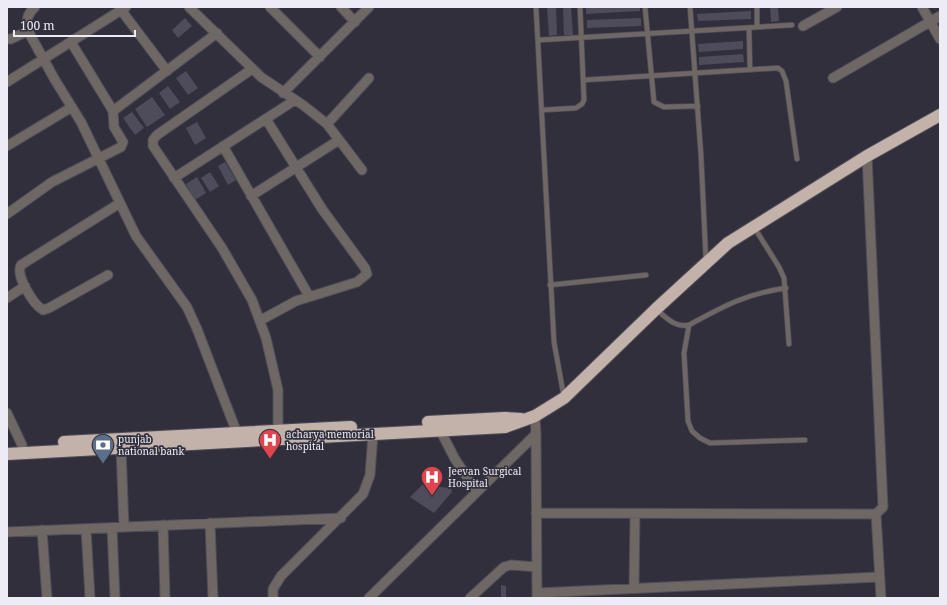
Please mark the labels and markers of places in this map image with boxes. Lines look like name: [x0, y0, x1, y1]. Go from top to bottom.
hospital icon: acharya memorial hospital: [257, 427, 283, 460]
place label: acharya memorial hospital: [286, 427, 374, 453]
bank icon: punjab national bank: [90, 432, 116, 465]
place label: punjab national bank: [118, 432, 185, 458]
hospital icon: Jeevan Surgical Hospital: [419, 464, 445, 497]
place label: Jeevan Surgical Hospital: [447, 464, 521, 490]

